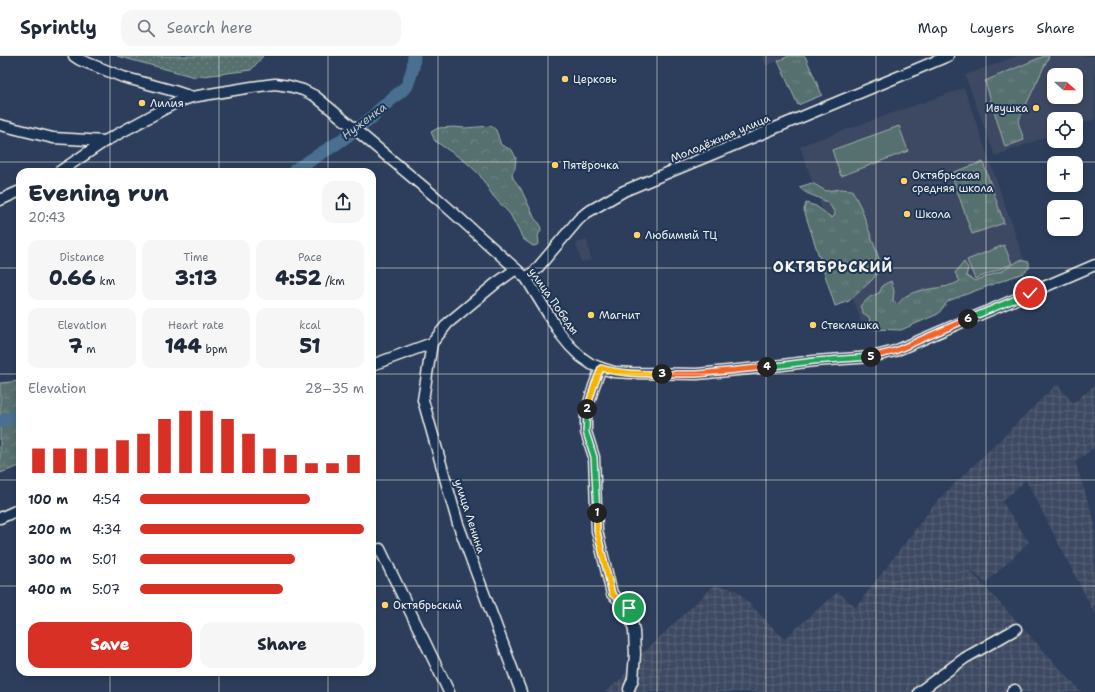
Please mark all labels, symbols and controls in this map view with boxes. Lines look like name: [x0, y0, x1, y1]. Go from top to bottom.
search box: [121, 10, 401, 46]
text: Sprintly: [20, 15, 97, 40]
icon: search: [135, 17, 157, 39]
text: Search here: [167, 18, 252, 38]
text: Map: [918, 19, 948, 37]
text: Layers: [970, 19, 1014, 37]
text: Share: [1036, 19, 1075, 37]
north arrow: [1047, 68, 1083, 104]
map controls: [1047, 68, 1083, 236]
place label: Церковь: [573, 72, 617, 87]
marker: Церковь: [560, 74, 570, 84]
place label: Лилия: [150, 96, 184, 111]
marker: Лилия: [137, 98, 147, 108]
water label: Нуженка: [338, 99, 390, 143]
place label: Ивушка: [986, 101, 1028, 116]
marker: Ивушка: [1031, 103, 1041, 113]
street label: Молодёжная улица: [668, 111, 773, 166]
button: locate: [1047, 112, 1083, 148]
button: +: [1047, 156, 1083, 192]
place label: Пятёрочка: [563, 158, 619, 173]
marker: Пятёрочка: [550, 160, 560, 170]
place label: Октябрьская средняя школа: [912, 168, 994, 196]
marker: Октябрьская средняя школа: [899, 176, 909, 186]
text: Evening run: [28, 179, 169, 208]
button: share: [322, 181, 364, 223]
button: −: [1047, 200, 1083, 236]
place label: Школа: [915, 207, 951, 222]
text: 20:43: [28, 209, 66, 226]
marker: Школа: [902, 209, 912, 219]
place label: Любимый ТЦ: [645, 228, 717, 243]
marker: Любимый ТЦ: [632, 230, 642, 240]
text: Distance: [59, 250, 105, 265]
text: Time: [183, 250, 209, 265]
text: Pace: [298, 250, 322, 265]
district label: ОКТЯБРЬСКИЙ: [773, 257, 893, 277]
text: 0.66: [49, 265, 96, 291]
text: 3:13: [175, 265, 217, 291]
text: 4:52: [275, 265, 321, 291]
street label: улица Победы: [525, 265, 582, 338]
text: km: [96, 274, 115, 289]
text: /km: [321, 274, 345, 289]
pin: [1013, 276, 1047, 310]
icon: check: [1019, 282, 1041, 304]
place label: Магнит: [599, 308, 640, 323]
pin: 6: [958, 309, 978, 329]
marker: Магнит: [586, 310, 596, 320]
text: 6: [964, 311, 972, 326]
text: Elevation: [57, 318, 107, 333]
text: Heart rate: [168, 318, 224, 333]
text: kcal: [299, 318, 321, 333]
place label: Стекляшка: [821, 318, 879, 333]
marker: Стекляшка: [808, 320, 818, 330]
text: 7: [68, 333, 82, 359]
text: 144: [164, 333, 202, 359]
text: 51: [299, 333, 321, 359]
text: m: [82, 342, 96, 357]
text: bpm: [202, 342, 228, 357]
pin: 5: [861, 347, 881, 367]
text: 5: [868, 349, 874, 364]
pin: 4: [757, 357, 777, 377]
text: 4: [763, 359, 771, 374]
pin: 3: [652, 364, 672, 384]
text: 3: [658, 366, 666, 381]
text: Elevation: [28, 380, 86, 397]
text: 28–35 m: [305, 380, 364, 397]
pin: 2: [577, 399, 597, 419]
text: 2: [583, 401, 591, 416]
street label: улица Ленина: [450, 477, 489, 555]
text: 100 m: [28, 491, 68, 508]
text: 4:54: [92, 491, 121, 508]
pin: 1: [587, 503, 607, 523]
text: 1: [594, 505, 600, 520]
text: 200 m: [28, 521, 71, 538]
text: 4:34: [92, 521, 121, 538]
text: 300 m: [28, 551, 72, 568]
text: 5:01: [92, 551, 117, 568]
text: 400 m: [28, 581, 72, 598]
text: 5:07: [92, 581, 120, 598]
pin: [612, 591, 646, 625]
icon: arrive: [618, 597, 640, 619]
place label: Октябрьский: [393, 598, 462, 613]
marker: Октябрьский: [380, 600, 390, 610]
button: Save: [28, 622, 192, 668]
button: Share: [200, 622, 364, 668]

